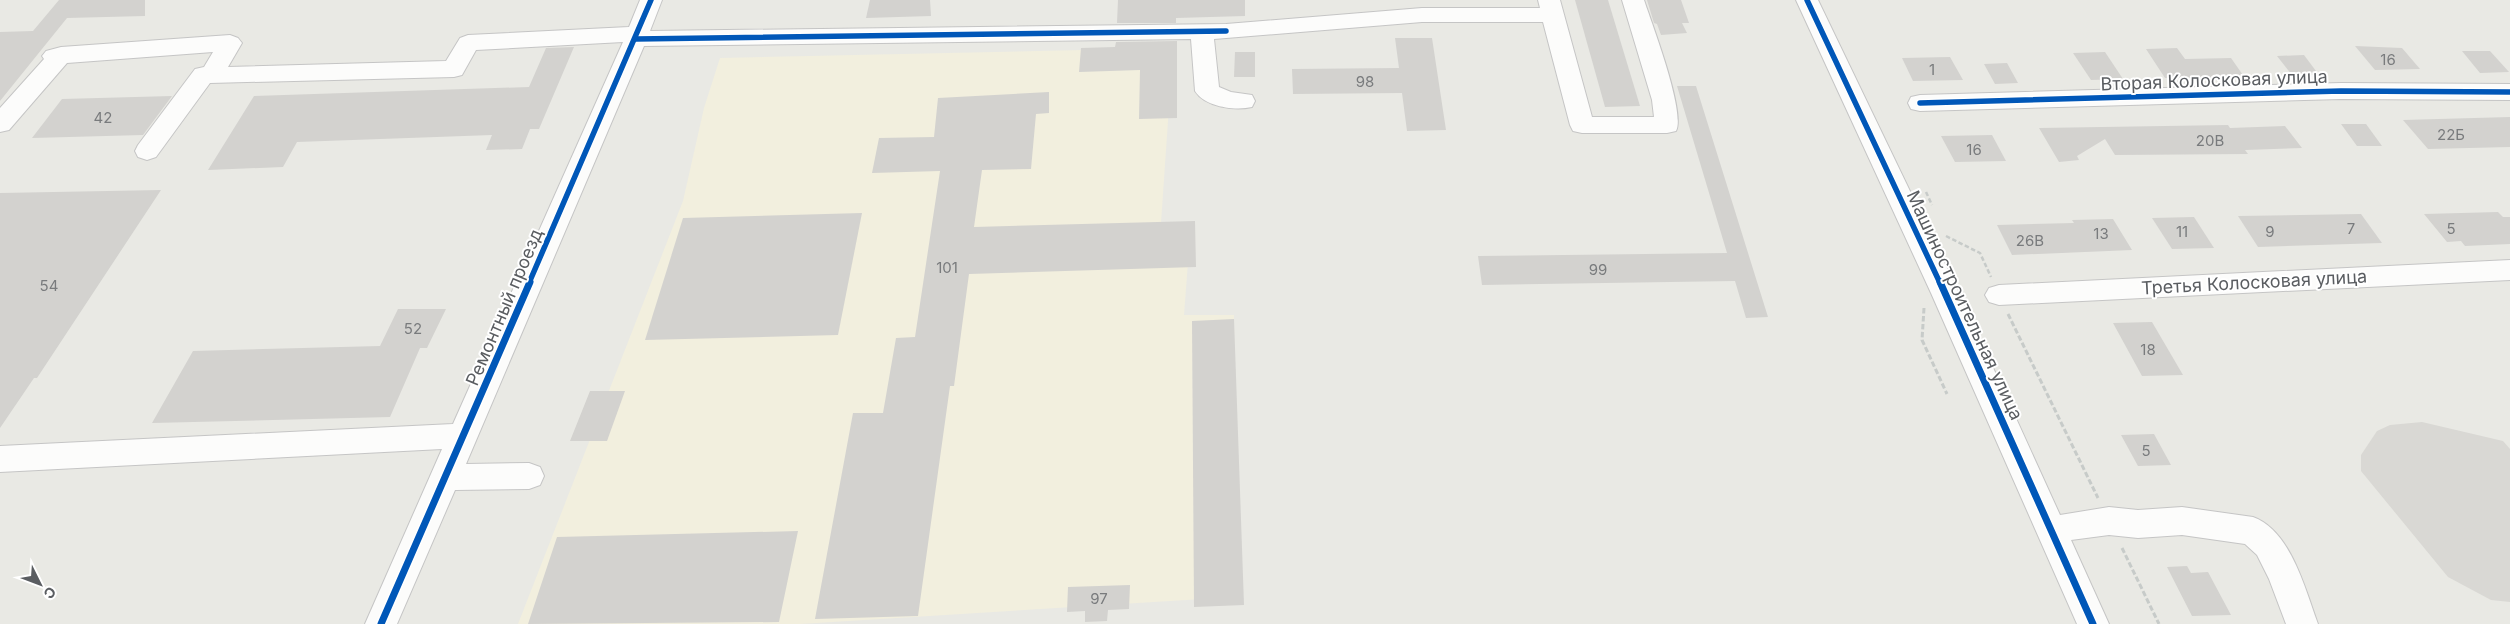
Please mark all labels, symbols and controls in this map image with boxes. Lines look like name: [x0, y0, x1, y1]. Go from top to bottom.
house number: 16: [2380, 50, 2396, 69]
house number: 1: [1929, 60, 1935, 79]
street label: Вторая Колосковая улица: [2100, 66, 2328, 94]
house number: 98: [1356, 72, 1374, 91]
house number: 42: [94, 108, 112, 127]
house number: 22Б: [2437, 125, 2465, 144]
house number: 20В: [2196, 131, 2224, 150]
house number: 16: [1966, 140, 1982, 159]
street label: Машиностроительная улица: [1903, 187, 2027, 423]
house number: 7: [2347, 219, 2355, 238]
house number: 5: [2446, 219, 2456, 238]
house number: 11: [2176, 222, 2188, 241]
house number: 9: [2265, 222, 2275, 241]
house number: 13: [2093, 224, 2109, 243]
street label: Ремонтный проезд: [461, 225, 547, 389]
house number: 26В: [2016, 231, 2044, 250]
house number: 101: [936, 258, 958, 277]
house number: 99: [1589, 260, 1607, 279]
street label: Третья Колосковая улица: [2141, 266, 2367, 298]
house number: 54: [40, 276, 58, 295]
house number: 52: [404, 319, 422, 338]
house number: 18: [2140, 340, 2156, 359]
house number: 5: [2141, 441, 2151, 460]
north arrow: [15, 559, 65, 609]
text: С: [40, 583, 60, 603]
house number: 97: [1090, 589, 1108, 608]

